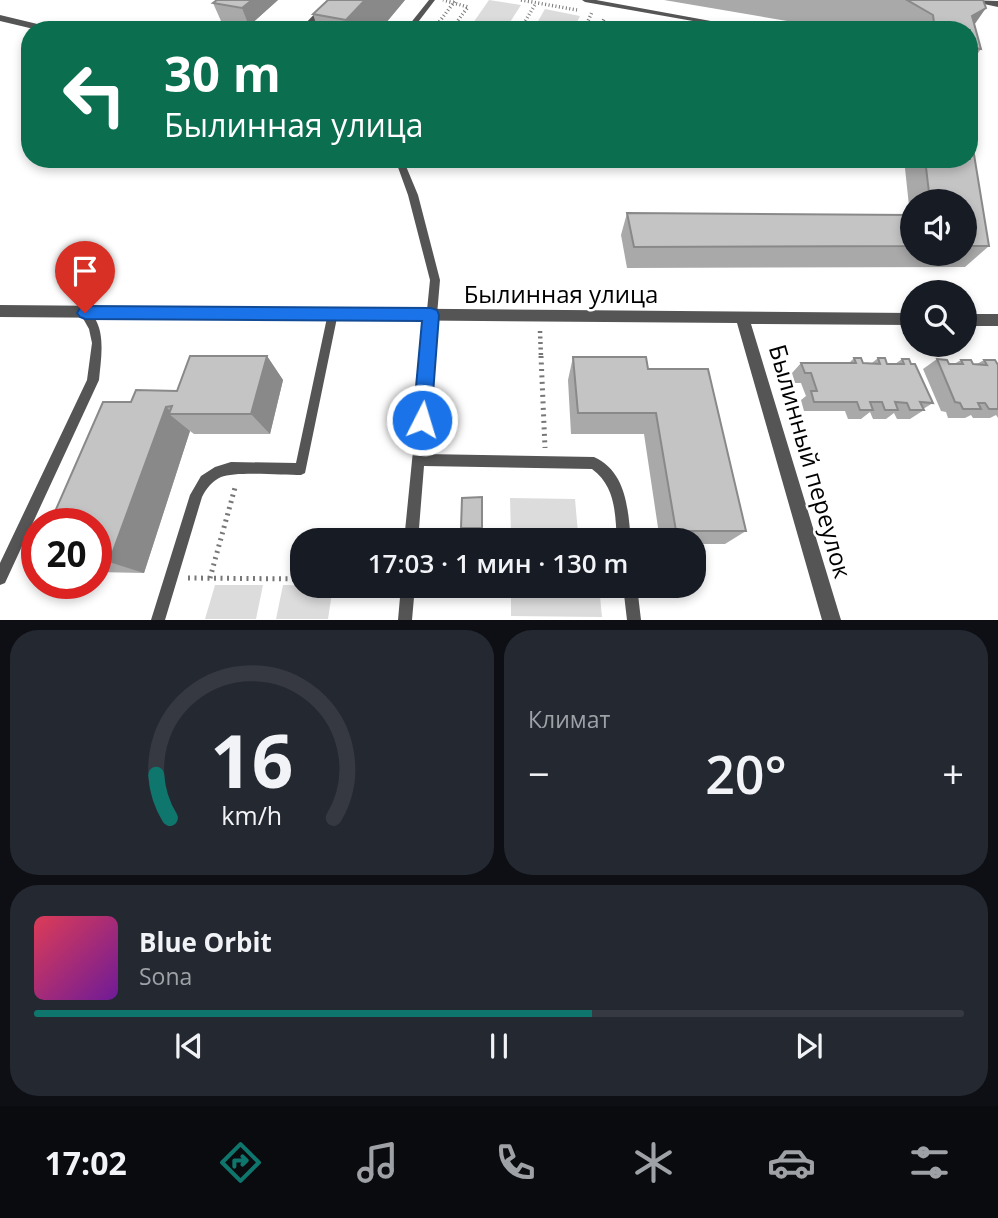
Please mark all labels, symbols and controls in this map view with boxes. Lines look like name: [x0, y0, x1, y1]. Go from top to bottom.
text: 30 m: [164, 40, 281, 106]
icon: left: [49, 49, 140, 140]
text: Былинная улица: [164, 103, 424, 146]
map controls: [900, 189, 977, 357]
button: sound: [900, 189, 977, 266]
pin: [55, 241, 115, 313]
icon: arrive: [66, 252, 104, 290]
street label: Былинная улица: [464, 277, 658, 310]
button: search: [900, 280, 977, 357]
street label: Былинный переулок: [762, 340, 860, 582]
position arrow: [385, 383, 459, 457]
speed limit sign: 20: [21, 508, 112, 599]
text: 17:03 · 1 мин · 130 m: [368, 545, 628, 581]
text: Климат: [528, 703, 610, 735]
text: 16: [210, 711, 294, 810]
text: 20°: [705, 738, 787, 809]
text: −: [528, 747, 550, 799]
text: +: [942, 747, 964, 799]
text: km/h: [222, 798, 282, 832]
text: Blue Orbit: [139, 924, 272, 960]
text: Sona: [139, 960, 192, 992]
icon: previous: [170, 1027, 208, 1065]
icon: pause: [480, 1027, 518, 1065]
icon: next: [790, 1027, 828, 1065]
icon: directions: [216, 1138, 265, 1187]
icon: music: [353, 1138, 402, 1187]
icon: phone: [491, 1138, 540, 1187]
icon: climate: [629, 1138, 678, 1187]
icon: car: [767, 1138, 816, 1187]
icon: filters: [905, 1138, 954, 1187]
text: 17:02: [44, 1141, 127, 1184]

